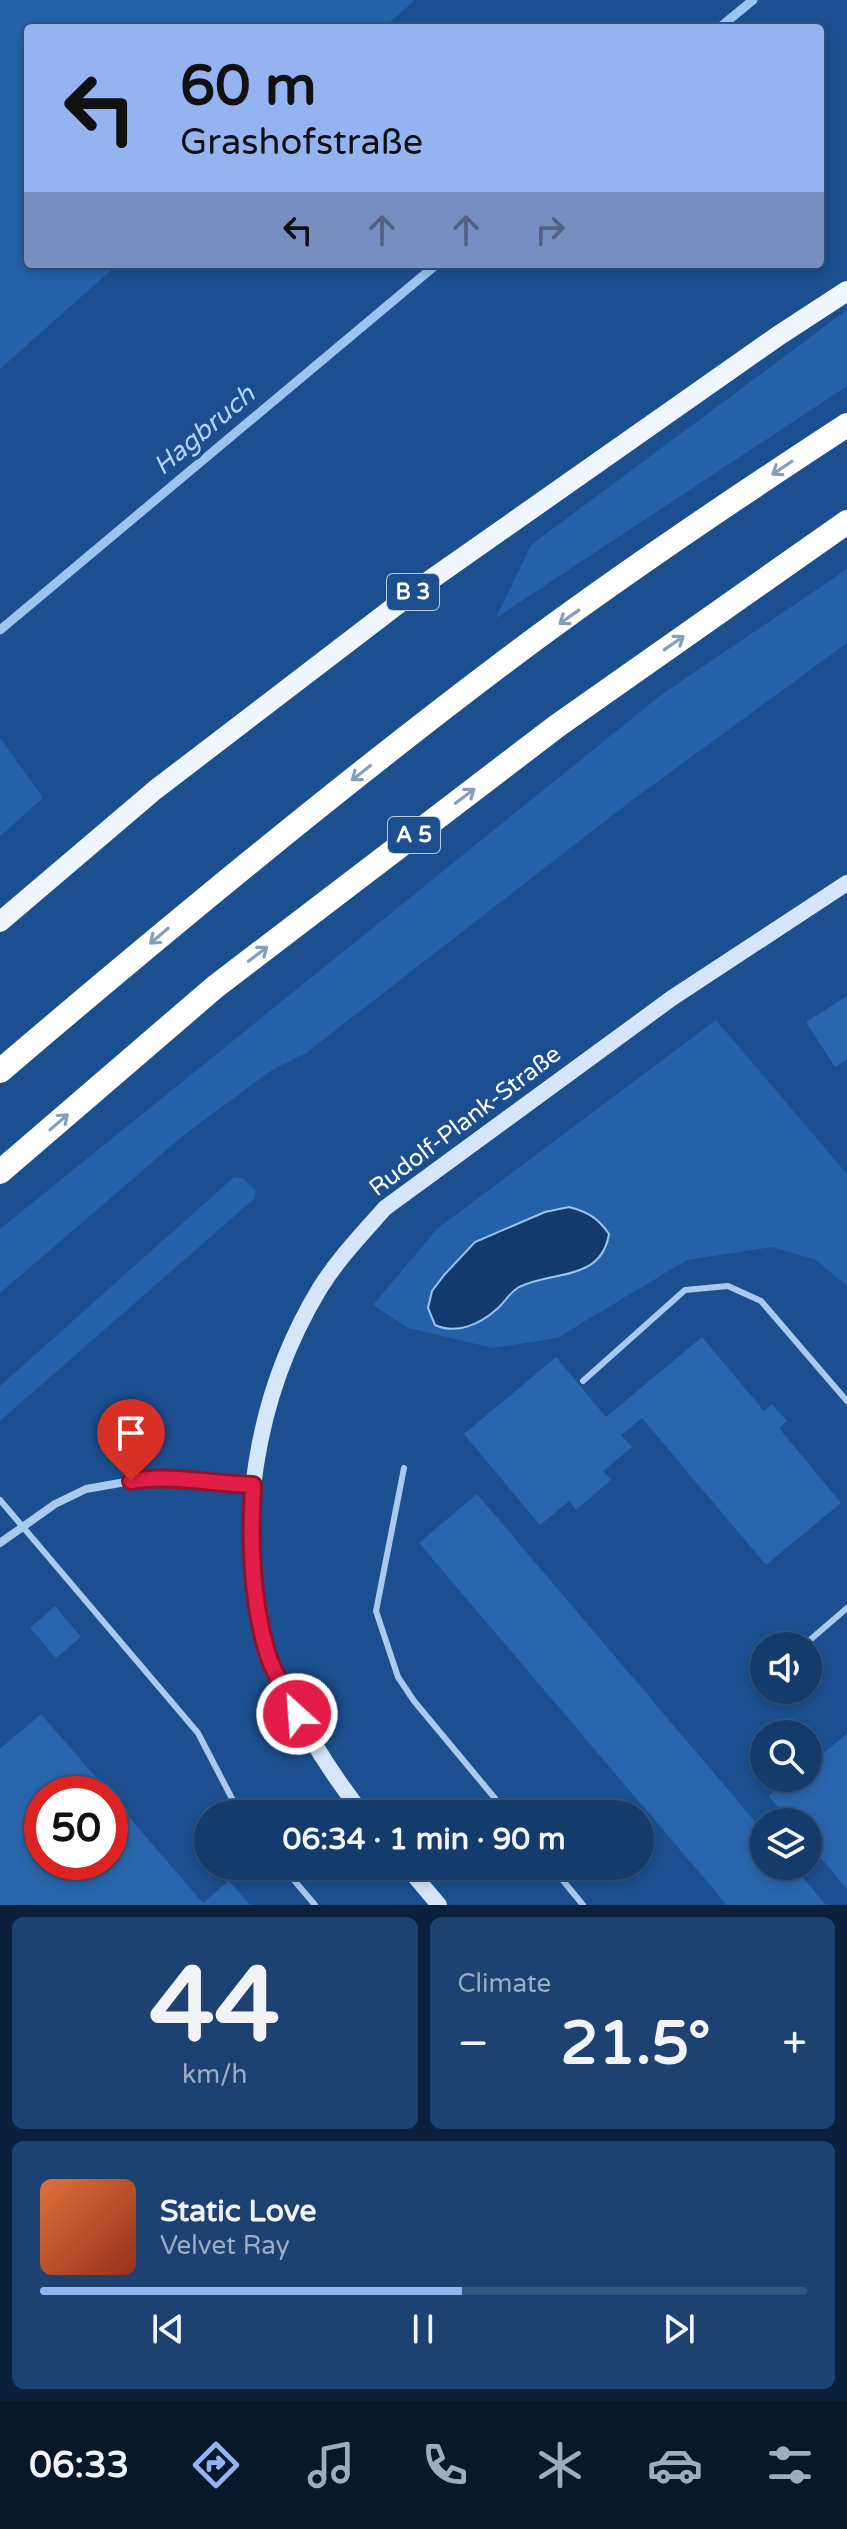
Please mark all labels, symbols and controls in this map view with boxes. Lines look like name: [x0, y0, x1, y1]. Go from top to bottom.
text: 60 m: [180, 53, 316, 120]
icon: left: [48, 56, 152, 160]
text: Grashofstraße: [180, 121, 423, 164]
icon: left: [276, 208, 320, 252]
icon: ahead: [360, 208, 404, 252]
icon: ahead: [444, 208, 488, 252]
icon: right: [528, 208, 572, 252]
water label: Hagbruch: [147, 378, 262, 481]
one-way arrow: [771, 460, 794, 476]
road number: B 3: [387, 574, 439, 610]
one-way arrow: [558, 609, 580, 625]
one-way arrow: [663, 634, 685, 651]
one-way arrow: [351, 765, 372, 782]
one-way arrow: [454, 788, 475, 805]
road number: A 5: [388, 817, 440, 853]
one-way arrow: [149, 927, 170, 945]
one-way arrow: [247, 946, 268, 963]
street label: Rudolf-Plank-Straße: [363, 1039, 567, 1203]
one-way arrow: [49, 1113, 69, 1131]
pin: [97, 1399, 165, 1481]
icon: arrive: [109, 1411, 153, 1455]
map controls: [750, 1632, 822, 1880]
button: sound: [750, 1632, 822, 1704]
position arrow: [255, 1672, 339, 1756]
button: search: [750, 1720, 822, 1792]
speed limit sign: 50: [24, 1776, 128, 1880]
button: layers: [750, 1808, 822, 1880]
text: 06:34 · 1 min · 90 m: [283, 1821, 565, 1858]
text: 44: [149, 1944, 280, 2069]
text: Climate: [458, 1968, 551, 1999]
text: 21.5°: [560, 2008, 711, 2080]
text: −: [458, 2018, 489, 2071]
text: +: [782, 2018, 807, 2071]
text: km/h: [182, 2059, 247, 2090]
text: Static Love: [160, 2193, 316, 2230]
text: Velvet Ray: [160, 2230, 290, 2261]
icon: previous: [146, 2307, 190, 2351]
icon: pause: [401, 2307, 445, 2351]
icon: next: [657, 2307, 701, 2351]
icon: directions: [188, 2437, 244, 2493]
icon: music: [303, 2437, 359, 2493]
icon: phone: [417, 2437, 473, 2493]
icon: climate: [532, 2437, 588, 2493]
icon: car: [647, 2437, 703, 2493]
icon: filters: [762, 2437, 818, 2493]
text: 06:33: [29, 2444, 129, 2487]

